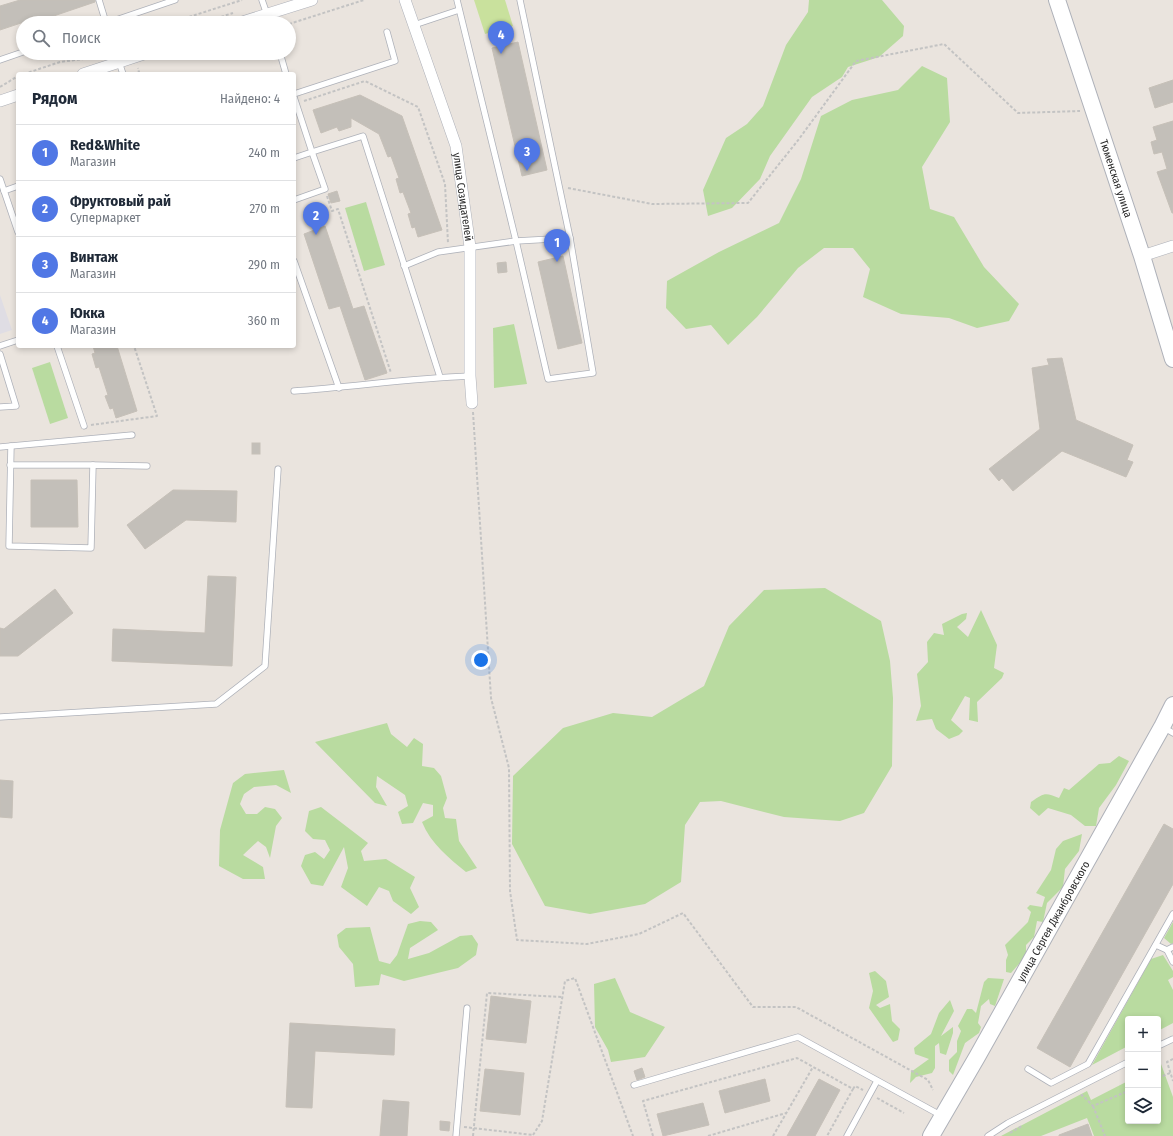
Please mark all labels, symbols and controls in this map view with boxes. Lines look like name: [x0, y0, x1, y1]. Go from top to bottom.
search box: [16, 16, 296, 60]
pin: 4: [488, 21, 514, 54]
icon: search: [30, 27, 52, 49]
text: Поиск: [62, 29, 100, 47]
text: Рядом: [32, 88, 77, 109]
text: Найдено: 4: [220, 91, 280, 106]
text: Red&White: [70, 136, 140, 154]
pin: 3: [514, 138, 540, 171]
street label: Тюменская улица: [1097, 138, 1135, 219]
text: 1: [42, 145, 48, 160]
text: 240 m: [248, 145, 280, 160]
street label: улица Созидателей: [450, 152, 475, 242]
text: Магазин: [70, 154, 116, 169]
text: Фруктовый рай: [70, 192, 171, 210]
text: 2: [42, 201, 48, 216]
text: 270 m: [249, 201, 280, 216]
pin: 2: [303, 202, 329, 235]
text: Супермаркет: [70, 210, 141, 225]
pin: 1: [544, 229, 570, 262]
text: Винтаж: [70, 248, 118, 266]
text: 3: [42, 257, 48, 272]
text: 290 m: [248, 257, 280, 272]
text: Магазин: [70, 266, 116, 281]
text: Юкка: [70, 304, 105, 322]
text: 4: [42, 313, 48, 328]
text: 360 m: [248, 313, 280, 328]
text: Магазин: [70, 322, 116, 337]
your location: [471, 650, 491, 670]
street label: улица Сергея Джанбровского: [1014, 859, 1093, 984]
map controls: [1125, 1016, 1161, 1124]
button: +: [1125, 1016, 1161, 1052]
button: −: [1125, 1052, 1161, 1088]
button: layers: [1125, 1088, 1161, 1124]

